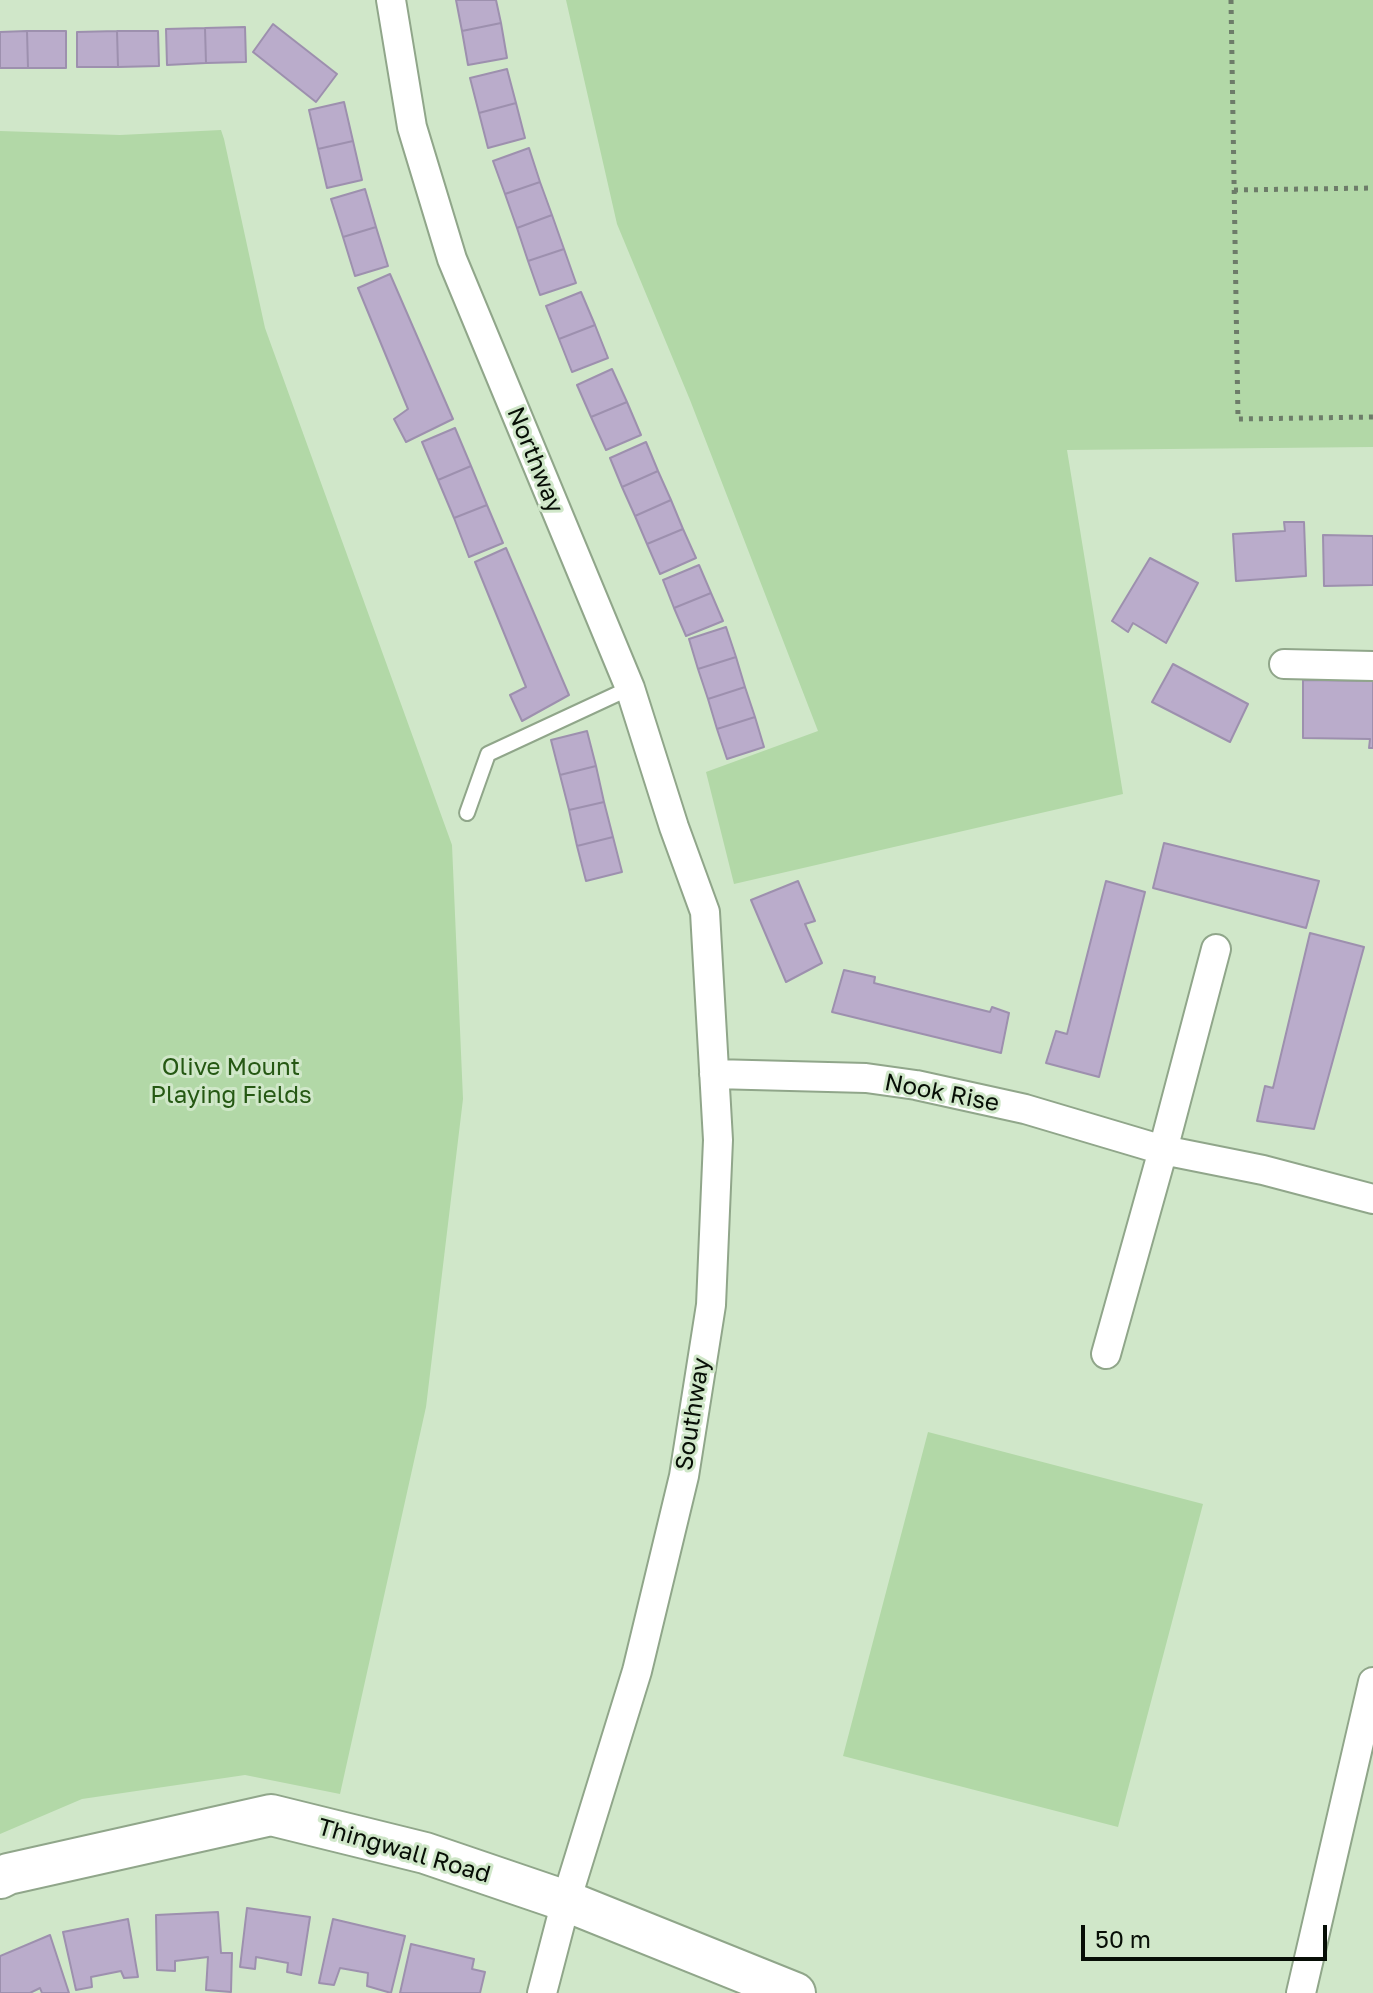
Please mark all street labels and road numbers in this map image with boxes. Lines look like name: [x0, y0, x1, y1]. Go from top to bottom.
street label: Northway: [501, 403, 569, 517]
street label: Nook Rise: [882, 1068, 1002, 1118]
street label: Southway: [670, 1356, 716, 1472]
street label: Thingwall Road: [314, 1813, 494, 1889]

